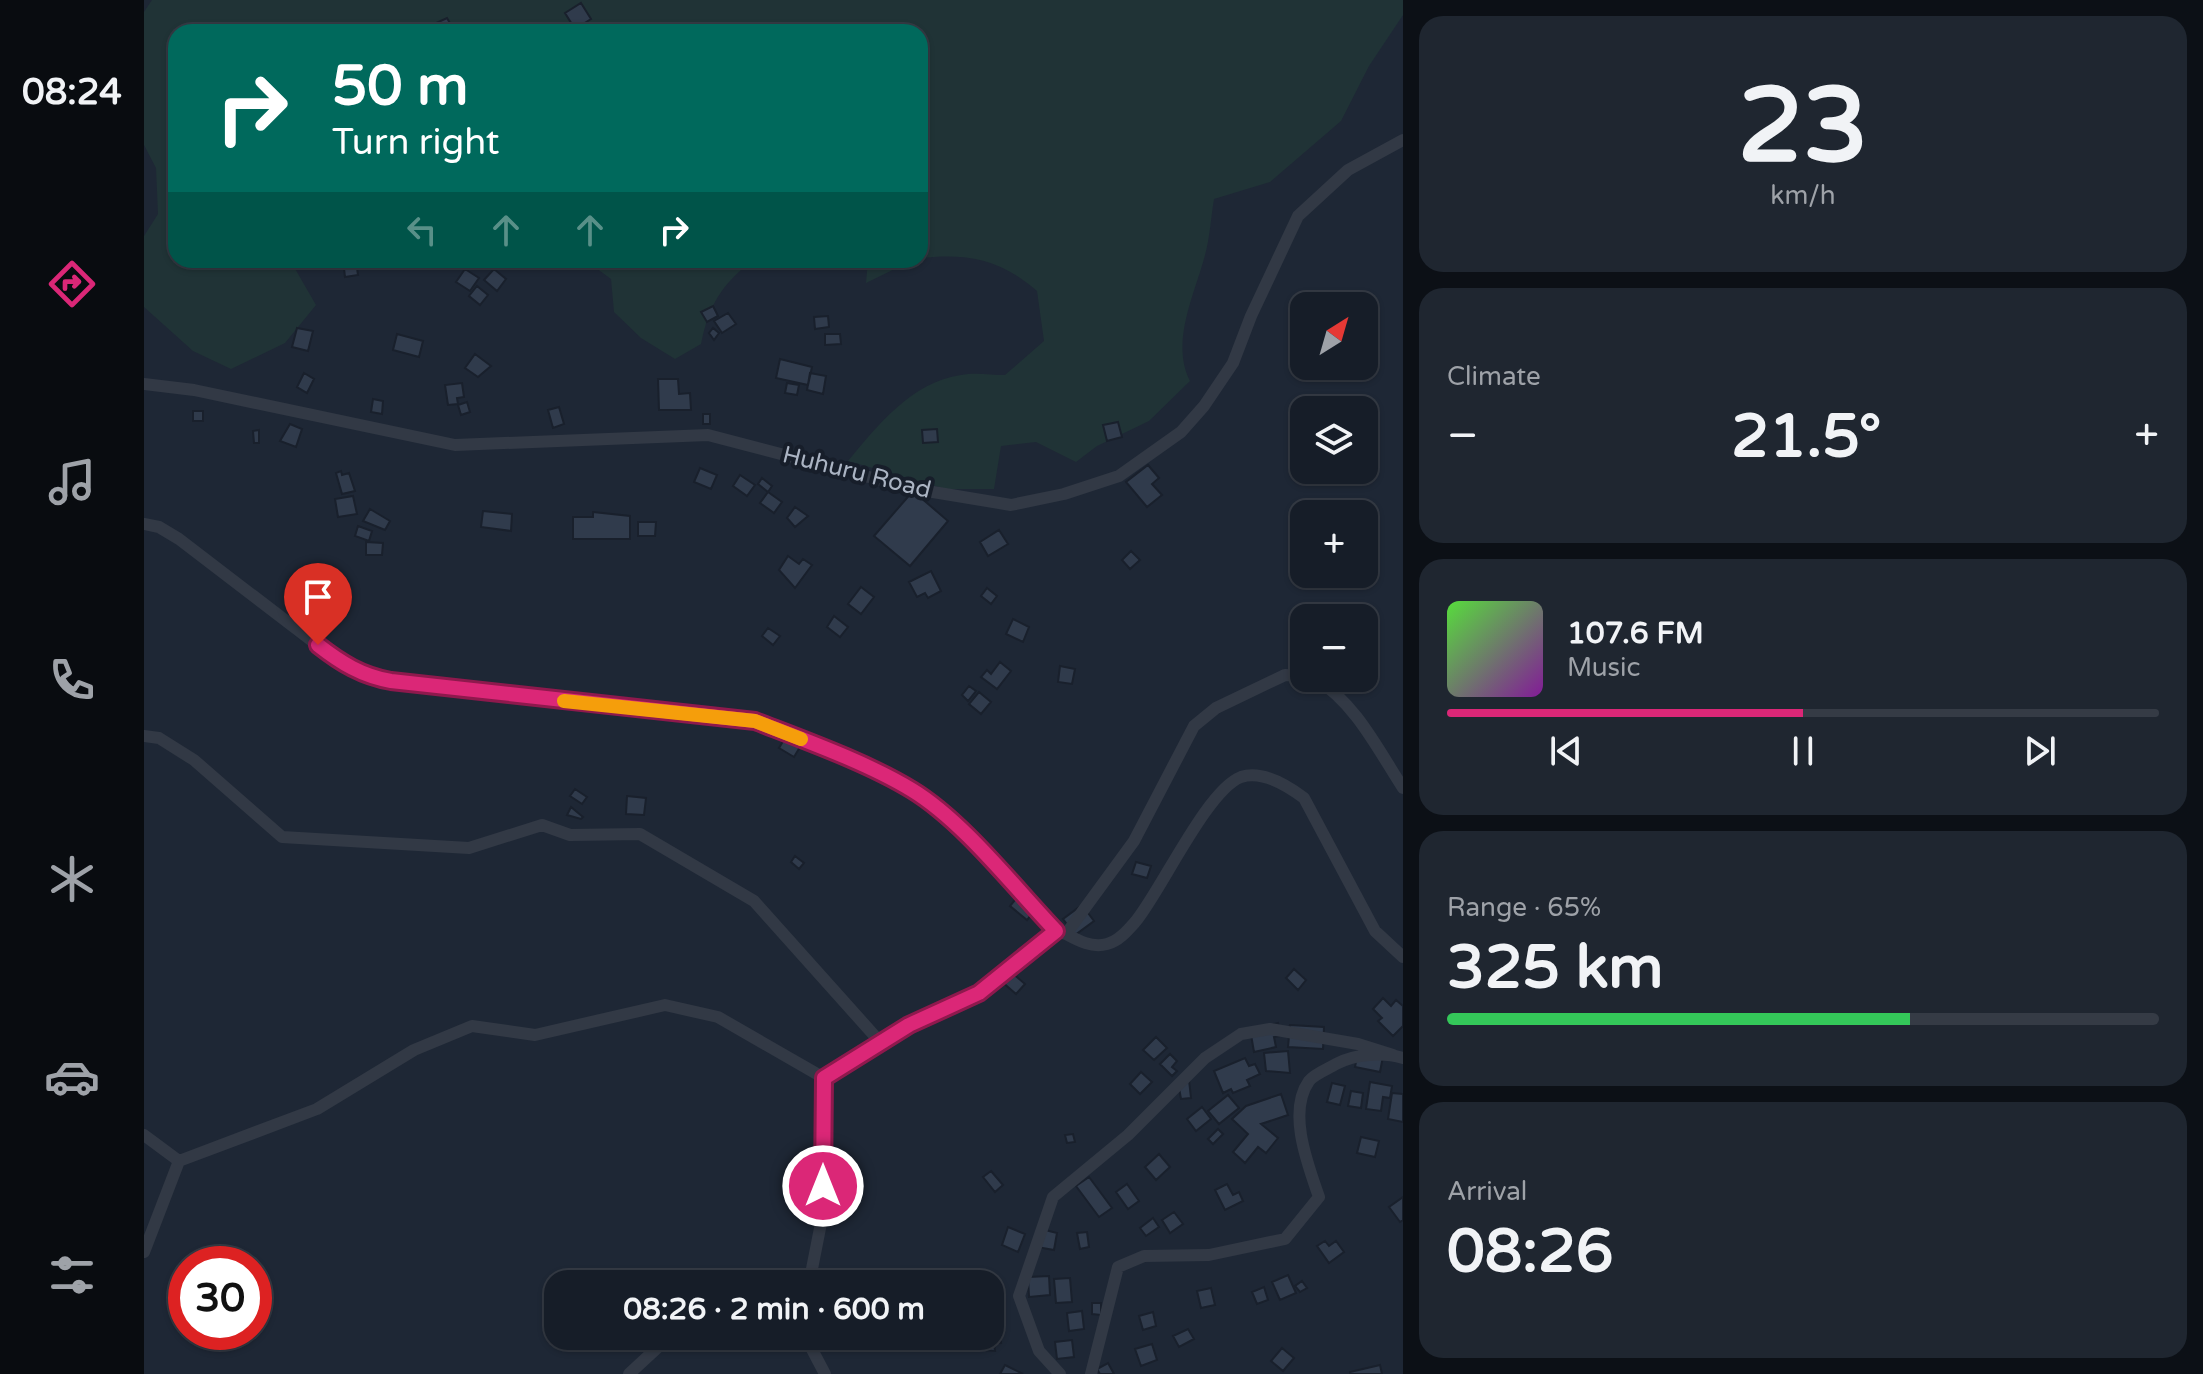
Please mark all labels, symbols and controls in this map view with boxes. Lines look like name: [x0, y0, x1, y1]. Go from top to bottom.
text: 50 m: [332, 53, 468, 120]
icon: right: [200, 56, 304, 160]
text: 23: [1738, 65, 1868, 190]
text: 08:24: [22, 71, 122, 114]
text: Turn right: [332, 121, 499, 164]
text: km/h: [1770, 180, 1836, 211]
icon: left: [400, 208, 444, 252]
icon: ahead: [484, 208, 528, 252]
icon: ahead: [568, 208, 612, 252]
icon: right: [652, 208, 696, 252]
icon: directions: [44, 256, 100, 312]
north arrow: [1290, 292, 1378, 380]
map controls: [1290, 292, 1378, 692]
text: Climate: [1447, 361, 1541, 392]
button: layers: [1290, 396, 1378, 484]
text: 21.5°: [1731, 401, 1881, 473]
text: −: [1447, 410, 1478, 463]
text: +: [2134, 410, 2159, 463]
street label: Huhuru Road: [780, 440, 934, 505]
icon: music: [44, 454, 100, 510]
button: +: [1290, 500, 1378, 588]
pin: [284, 563, 352, 645]
icon: arrive: [296, 575, 340, 619]
button: −: [1290, 604, 1378, 692]
text: 107.6 FM: [1567, 615, 1704, 652]
icon: phone: [44, 652, 100, 708]
text: Music: [1567, 652, 1640, 683]
icon: previous: [1544, 729, 1588, 773]
icon: pause: [1781, 729, 1825, 773]
icon: next: [2018, 729, 2062, 773]
icon: climate: [44, 851, 100, 907]
text: Range · 65%: [1447, 892, 1601, 923]
text: 325 km: [1447, 932, 1663, 1004]
icon: car: [44, 1049, 100, 1105]
position arrow: [781, 1144, 865, 1228]
text: Arrival: [1447, 1176, 1527, 1207]
text: 08:26: [1447, 1216, 1613, 1288]
speed limit sign: 30: [168, 1246, 272, 1350]
icon: filters: [44, 1247, 100, 1303]
text: 08:26 · 2 min · 600 m: [623, 1291, 925, 1328]

